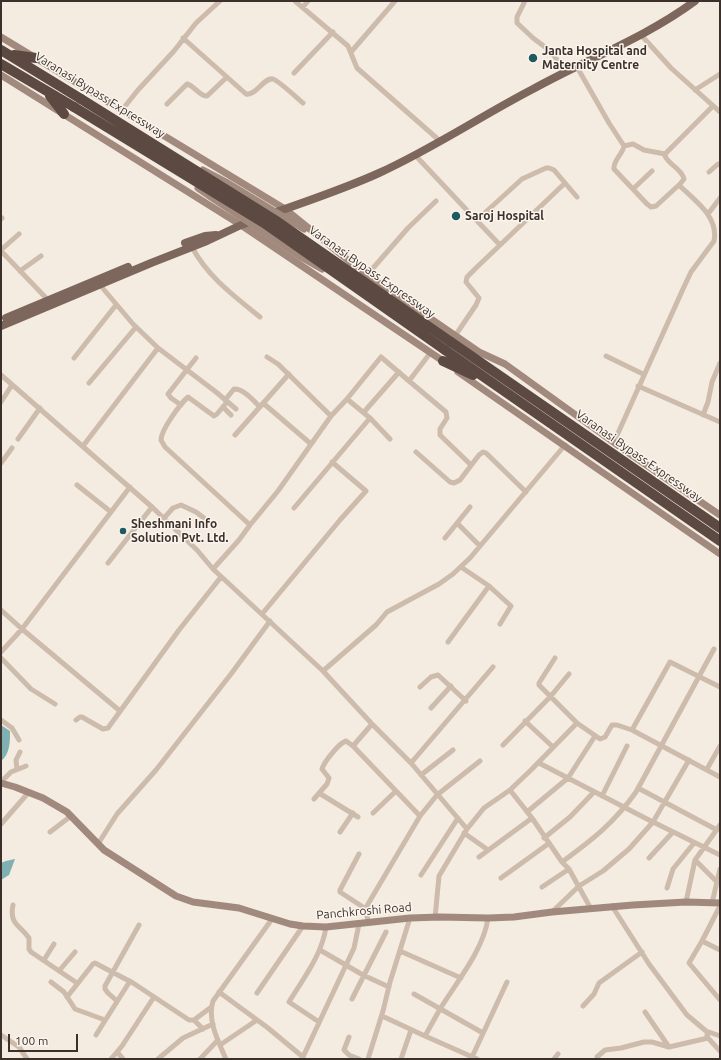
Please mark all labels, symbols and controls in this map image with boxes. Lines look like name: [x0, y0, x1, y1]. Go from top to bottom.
place label: Janta Hospital and Maternity Centre: [542, 44, 647, 72]
street label: Varanasi Bypass Expressway: [32, 49, 168, 141]
marker: Janta Hospital and Maternity Centre: [527, 52, 539, 64]
place label: Saroj Hospital: [465, 209, 544, 223]
marker: Saroj Hospital: [450, 210, 462, 222]
street label: Varanasi Bypass Expressway: [306, 223, 438, 321]
street label: Varanasi Bypass Expressway: [573, 407, 705, 505]
place label: Sheshmani Info Solution Pvt. Ltd.: [131, 517, 228, 545]
marker: Sheshmani Info Solution Pvt. Ltd.: [118, 526, 128, 536]
street label: Panchkroshi Road: [316, 900, 412, 922]
scale bar: [10, 1026, 80, 1052]
text: 100 m: [15, 1034, 48, 1047]

